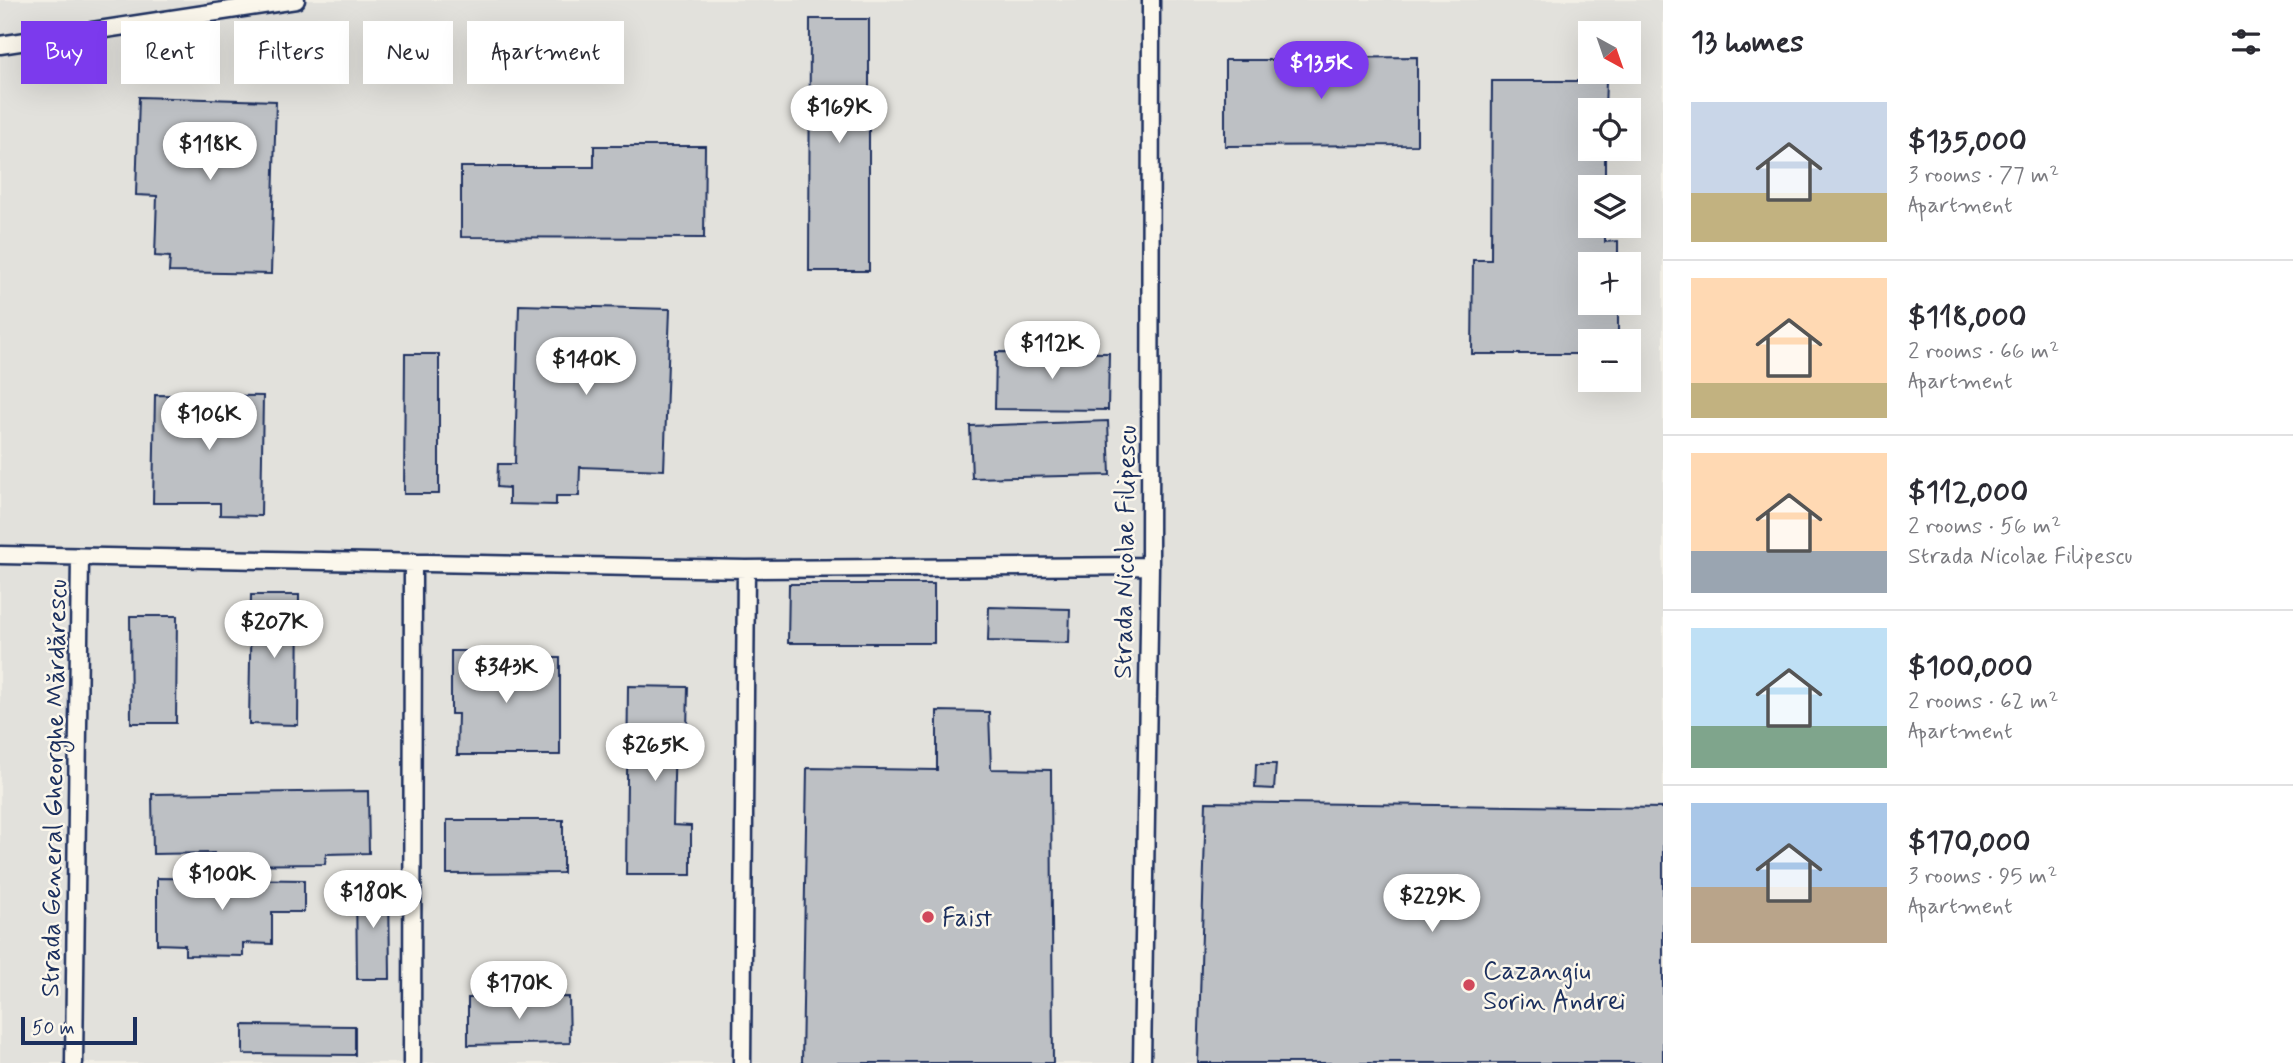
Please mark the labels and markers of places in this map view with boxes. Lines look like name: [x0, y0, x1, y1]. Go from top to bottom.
pin: $135K: [1272, 42, 1370, 101]
pin: $169K: [790, 86, 888, 145]
pin: $118K: [161, 122, 259, 182]
pin: $112K: [1003, 322, 1101, 381]
pin: $140K: [537, 338, 635, 397]
pin: $106K: [160, 392, 258, 452]
pin: $207K: [225, 600, 323, 660]
pin: $343K: [457, 646, 555, 705]
pin: $265K: [606, 724, 704, 783]
pin: $100K: [173, 852, 271, 912]
pin: $180K: [324, 870, 422, 930]
pin: $229K: [1383, 874, 1481, 934]
place label: Faist: [942, 902, 992, 936]
marker: Faist: [920, 909, 936, 925]
place label: Cazangiu Sorin Andrei: [1483, 955, 1625, 1019]
pin: $170K: [470, 962, 568, 1021]
marker: Cazangiu Sorin Andrei: [1461, 977, 1477, 993]

